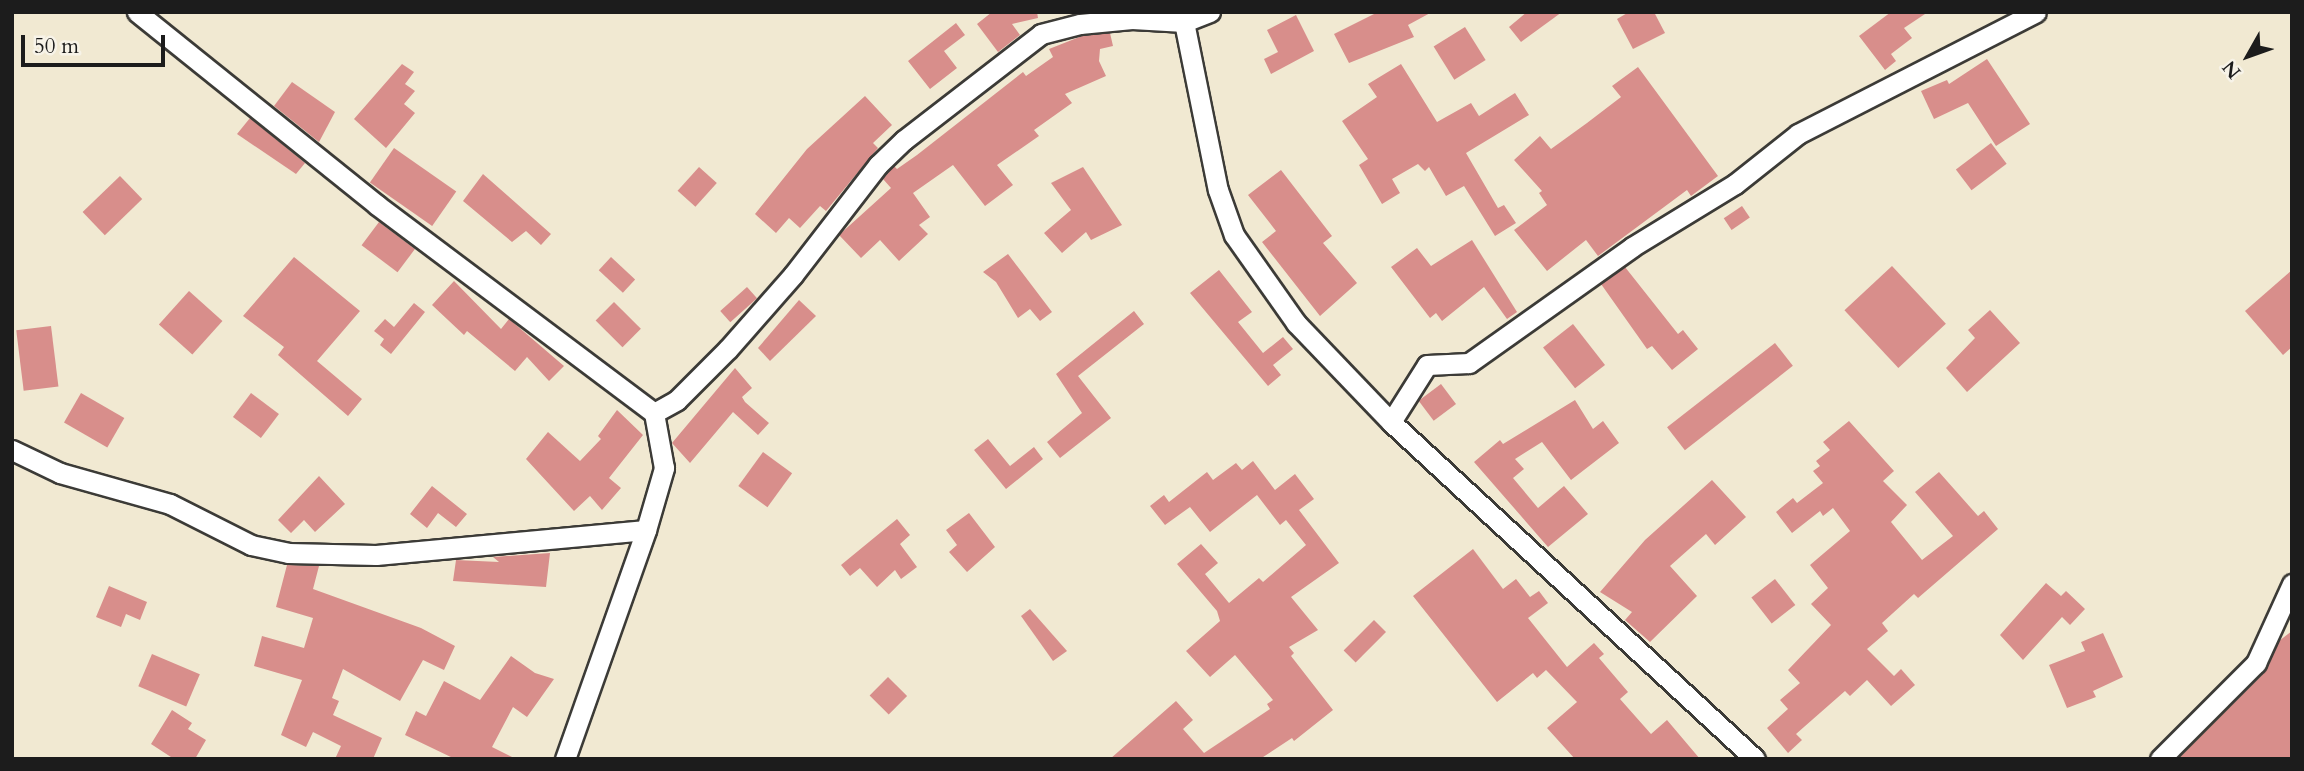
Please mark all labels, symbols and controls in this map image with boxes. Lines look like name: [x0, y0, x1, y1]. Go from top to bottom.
scale bar: [24, 21, 168, 65]
north arrow: [2213, 21, 2283, 91]
text: 50 m: [34, 32, 79, 61]
text: N: [2217, 55, 2247, 84]

